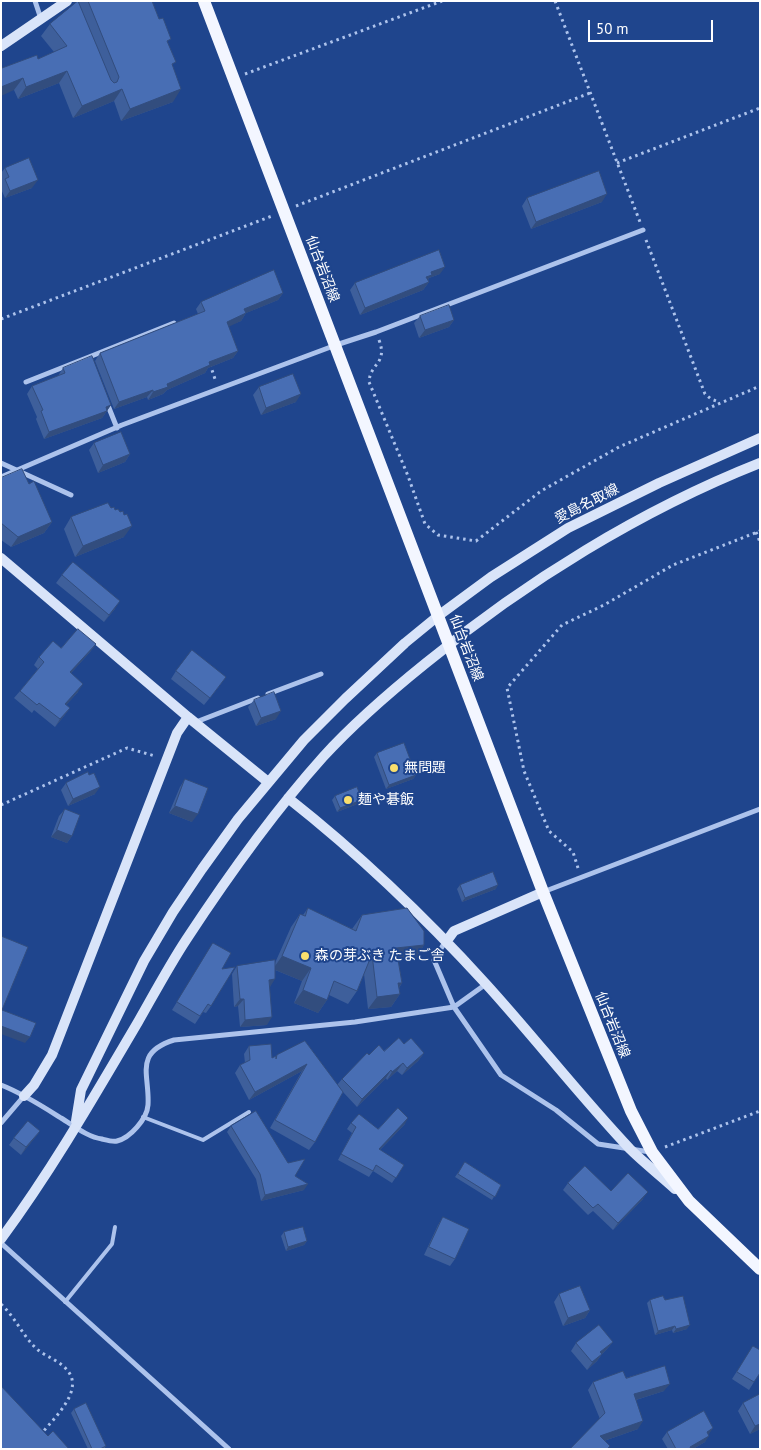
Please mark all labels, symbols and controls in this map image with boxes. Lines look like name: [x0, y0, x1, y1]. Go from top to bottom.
scale bar: [591, 10, 716, 42]
text: 50 m: [596, 19, 629, 38]
street label: 仙台岩沼線: [302, 233, 342, 305]
street label: 愛島名取線: [552, 481, 622, 527]
street label: 仙台岩沼線: [446, 612, 486, 684]
place label: 無問題: [404, 760, 446, 776]
marker: 無問題: [388, 762, 400, 774]
place label: 麺や碁飯: [358, 792, 414, 808]
marker: 麺や碁飯: [342, 794, 354, 806]
place label: 森の芽ぶき たまご舎: [315, 948, 445, 964]
marker: 森の芽ぶき たまご舎: [299, 950, 311, 962]
street label: 仙台岩沼線: [591, 989, 633, 1061]

